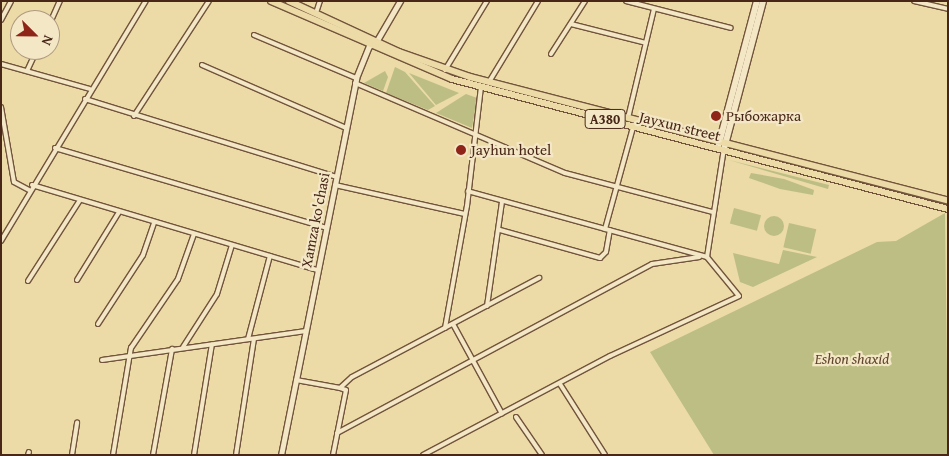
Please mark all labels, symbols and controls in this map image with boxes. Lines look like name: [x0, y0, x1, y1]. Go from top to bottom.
north arrow: [10, 10, 60, 60]
text: N: [37, 32, 59, 49]
street label: Jayxun street: [637, 107, 723, 145]
place label: Рыбожарка: [726, 107, 801, 125]
road number: A380: [584, 108, 626, 130]
marker: Рыбожарка: [710, 110, 722, 122]
place label: Jayhun hotel: [471, 141, 551, 159]
marker: Jayhun hotel: [455, 144, 467, 156]
street label: Xamza ko'chasi: [297, 171, 333, 269]
park label: Eshon shaxid: [815, 350, 889, 368]

